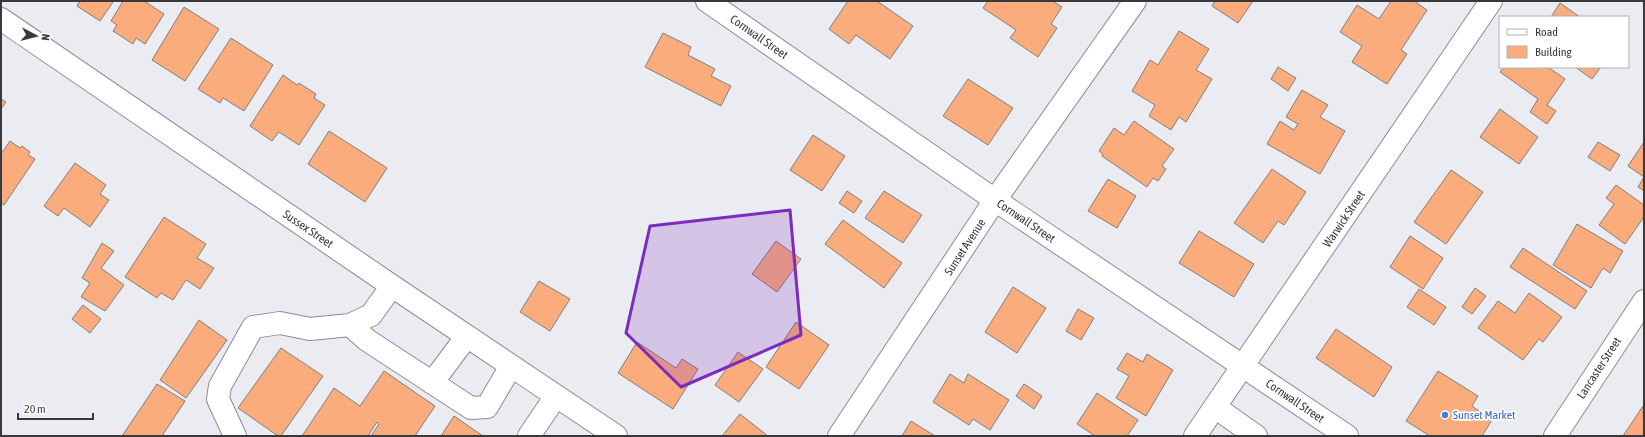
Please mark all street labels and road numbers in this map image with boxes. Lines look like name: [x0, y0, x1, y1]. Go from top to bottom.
street label: Cornwall Street: [727, 12, 791, 62]
street label: Warwick Street: [1320, 188, 1368, 250]
street label: Cornwall Street: [994, 196, 1058, 246]
street label: Sussex Street: [280, 207, 336, 251]
street label: Sunset Avenue: [942, 216, 988, 278]
street label: Lancaster Street: [1574, 334, 1624, 401]
street label: Cornwall Street: [1263, 376, 1327, 426]

